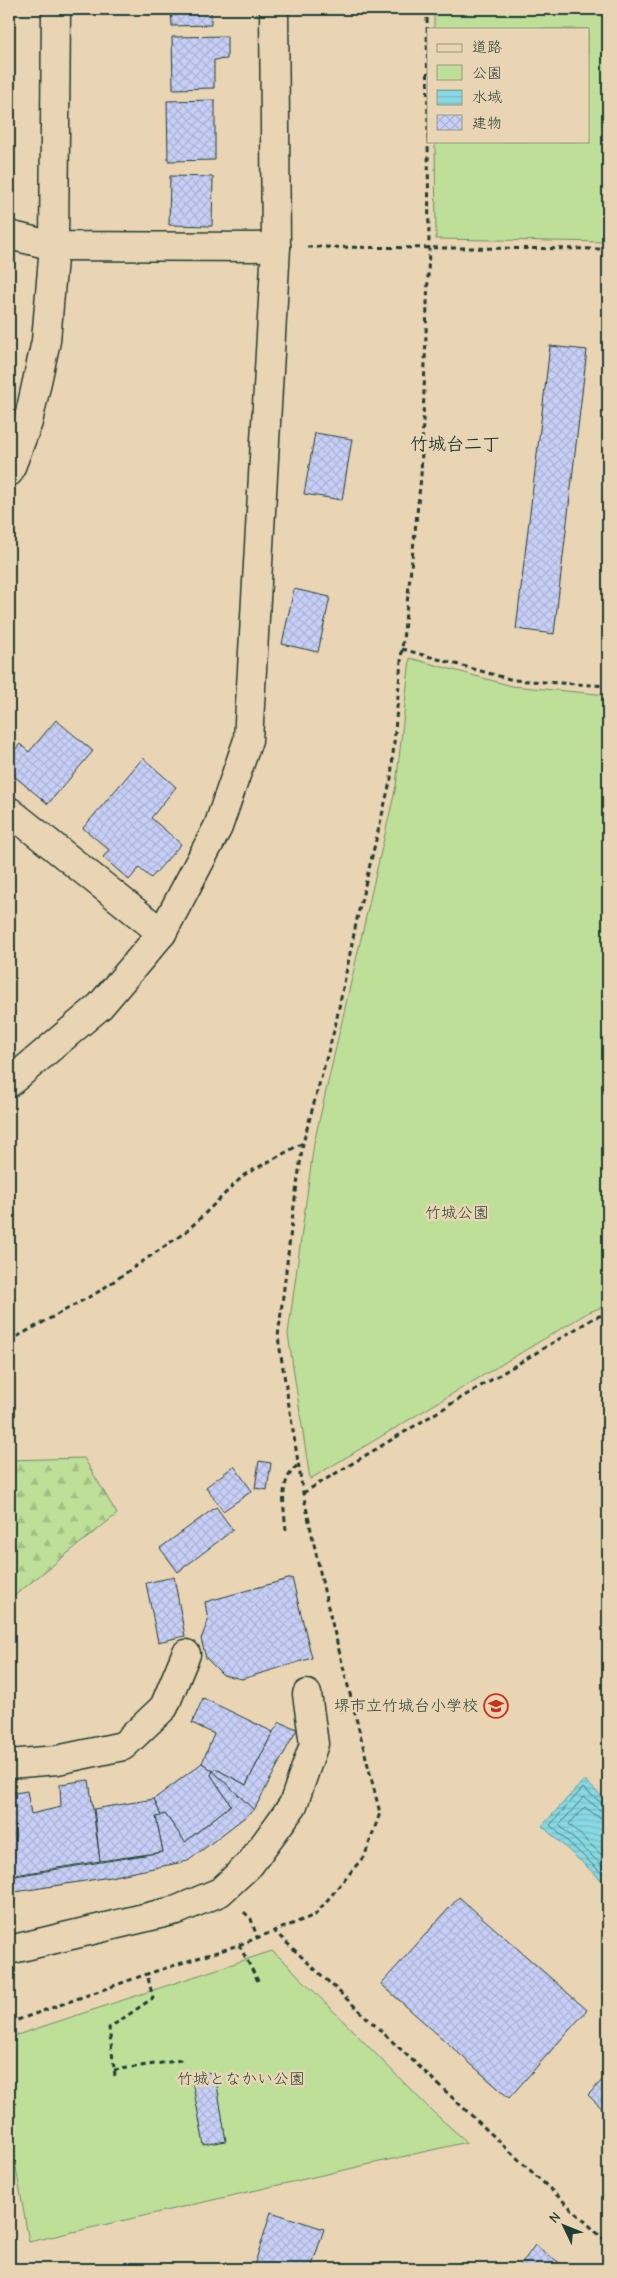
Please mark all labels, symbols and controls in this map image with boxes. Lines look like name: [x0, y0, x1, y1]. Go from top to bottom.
legend: [427, 28, 590, 142]
text: 道路: [472, 38, 502, 56]
text: 公園: [472, 64, 502, 82]
text: 水域: [472, 88, 502, 106]
text: 建物: [472, 114, 502, 132]
district label: 竹城台二丁: [410, 434, 500, 455]
park label: 竹城公園: [425, 1204, 489, 1222]
school or university icon: 堺市立竹城台小学校: [483, 1693, 509, 1719]
place label: 堺市立竹城台小学校: [334, 1697, 478, 1715]
park label: 竹城となかい公園: [177, 2070, 305, 2088]
north arrow: [540, 2200, 590, 2250]
text: N: [546, 2208, 564, 2227]

